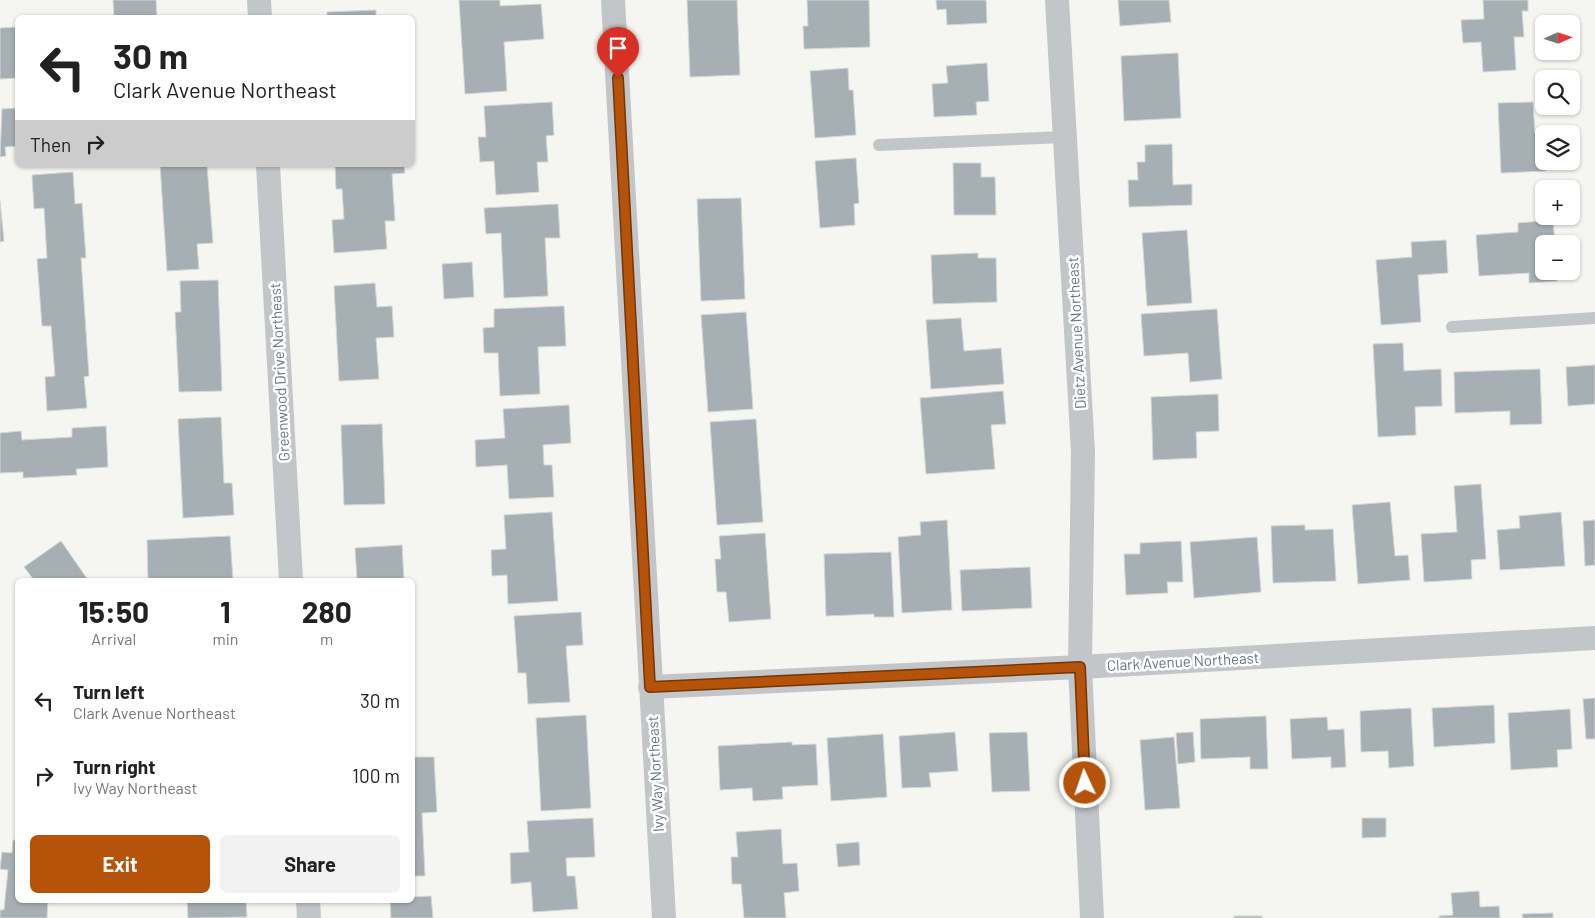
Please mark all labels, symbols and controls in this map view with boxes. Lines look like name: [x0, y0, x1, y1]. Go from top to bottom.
north arrow: [1535, 15, 1580, 60]
map controls: [1535, 15, 1580, 280]
pin: [597, 27, 639, 78]
text: 30 m: [113, 34, 188, 76]
icon: arrive: [604, 34, 632, 62]
icon: left: [30, 35, 95, 100]
button: search: [1535, 70, 1580, 115]
text: Clark Avenue Northeast: [113, 76, 337, 102]
button: layers: [1535, 125, 1580, 170]
icon: right: [81, 130, 109, 158]
text: Then: [30, 133, 71, 156]
button: +: [1535, 180, 1580, 225]
button: −: [1535, 235, 1580, 280]
street label: Dietz Avenue Northeast: [1063, 256, 1089, 410]
street label: Greenwood Drive Northeast: [265, 282, 293, 462]
text: 15:50: [78, 593, 149, 629]
text: 1: [220, 593, 231, 629]
text: 280: [302, 593, 352, 629]
text: Arrival: [91, 629, 136, 648]
text: min: [212, 629, 238, 648]
text: m: [320, 629, 333, 648]
street label: Clark Avenue Northeast: [1106, 648, 1260, 674]
text: Turn left: [73, 680, 144, 703]
icon: left: [30, 687, 58, 715]
text: 30 m: [360, 689, 400, 712]
text: Clark Avenue Northeast: [73, 703, 236, 722]
street label: Ivy Way Northeast: [643, 715, 667, 833]
text: Turn right: [73, 755, 155, 778]
position arrow: [1058, 756, 1110, 808]
icon: right: [30, 762, 58, 790]
text: 100 m: [352, 764, 400, 787]
text: Ivy Way Northeast: [73, 778, 197, 797]
button: Exit: [30, 835, 210, 893]
button: Share: [220, 835, 400, 893]

